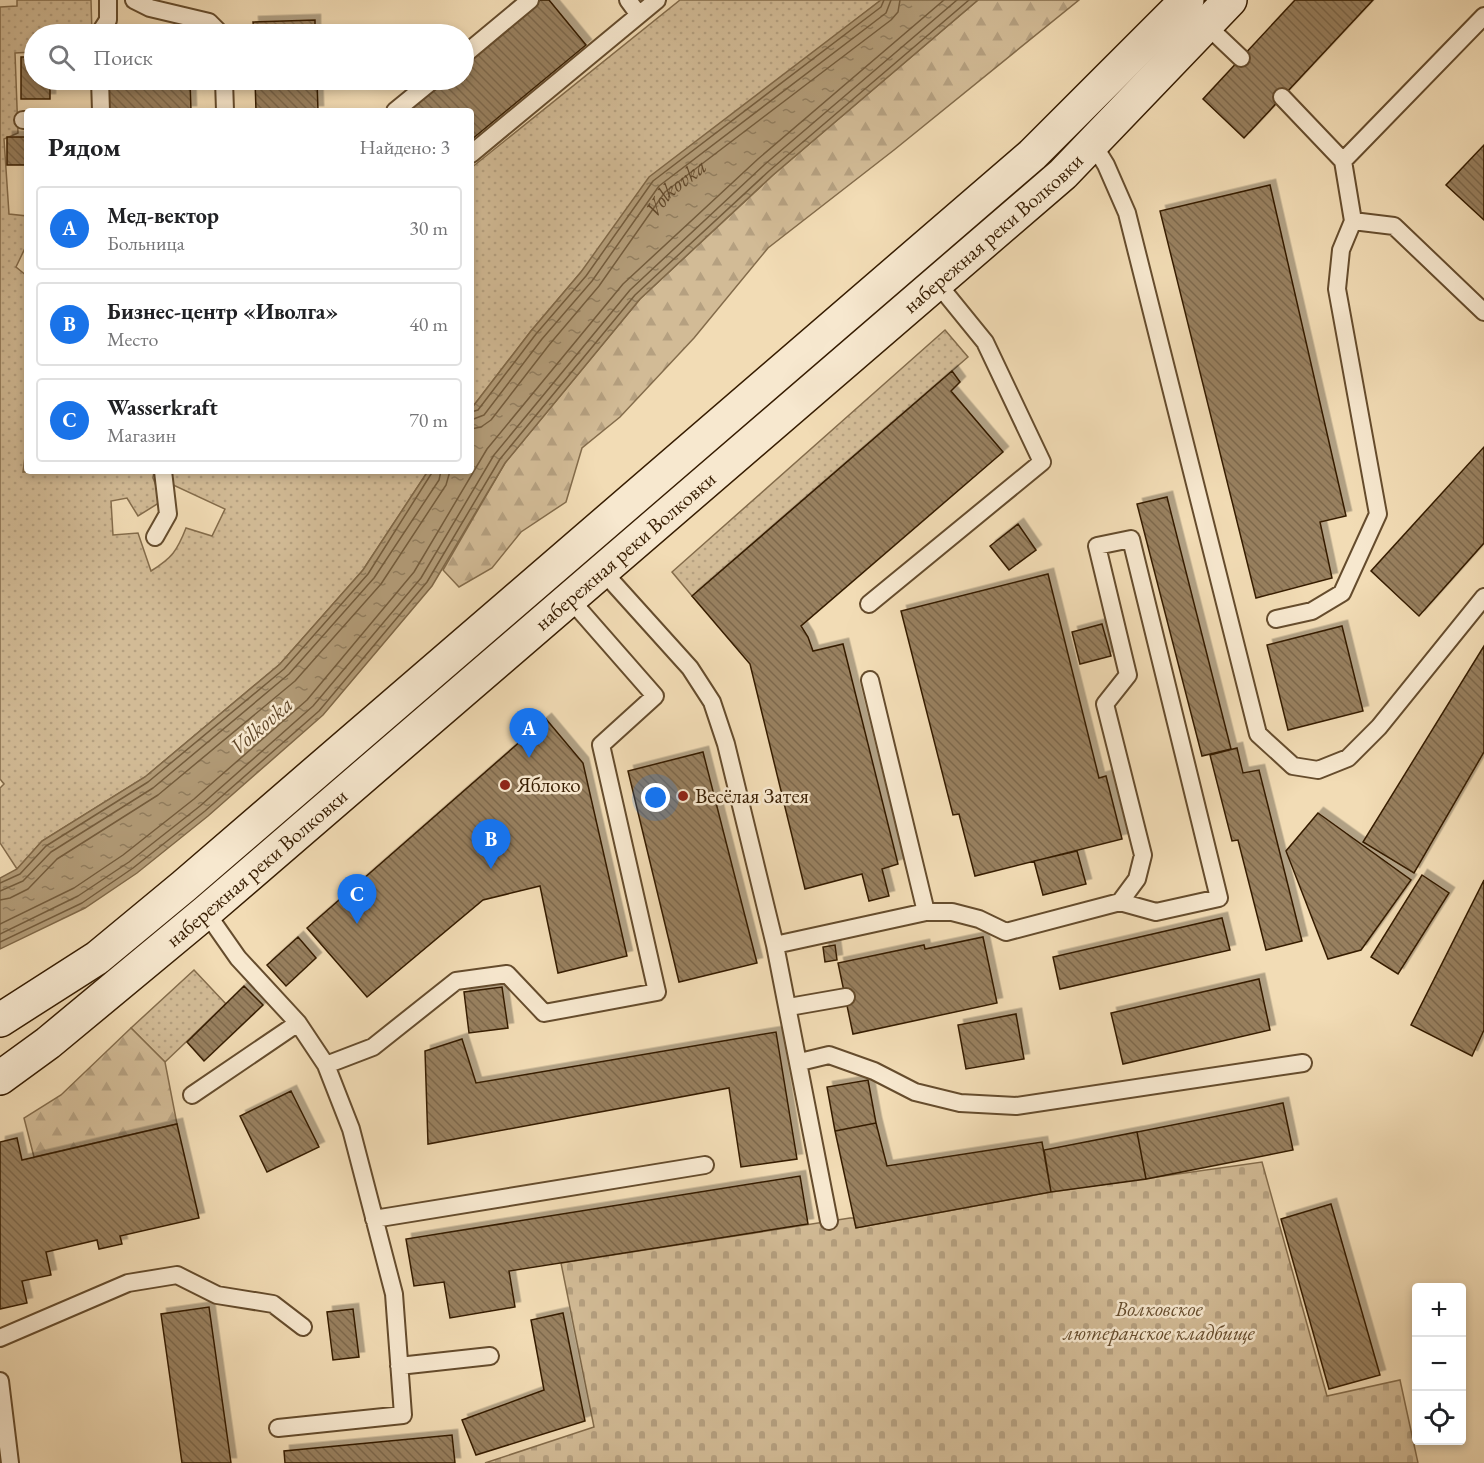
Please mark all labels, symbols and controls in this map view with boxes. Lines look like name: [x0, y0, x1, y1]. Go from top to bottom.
search box: [24, 24, 474, 90]
icon: search: [45, 41, 78, 74]
text: Поиск: [93, 43, 153, 72]
text: Рядом: [48, 130, 121, 164]
text: Найдено: 3: [359, 134, 450, 160]
street label: набережная реки Волковки: [897, 147, 1089, 319]
water label: Volkovka: [638, 152, 712, 223]
text: Мед-вектор: [107, 201, 219, 230]
text: A: [62, 215, 77, 241]
text: 30 m: [409, 215, 448, 241]
text: Больница: [107, 230, 185, 256]
text: Бизнес-центр «Иволга»: [107, 297, 338, 326]
text: B: [63, 311, 76, 337]
text: 40 m: [409, 311, 448, 337]
text: Место: [107, 326, 158, 352]
text: Wasserkraft: [107, 393, 218, 422]
text: C: [62, 407, 77, 433]
text: 70 m: [409, 407, 448, 433]
text: Магазин: [107, 422, 176, 448]
street label: набережная реки Волковки: [529, 465, 721, 636]
water label: Volkovka: [224, 690, 299, 761]
pin: A: [510, 708, 548, 758]
place label: Яблоко: [516, 771, 581, 798]
marker: Яблоко: [498, 778, 512, 792]
street label: набережная реки Волковки: [160, 782, 353, 953]
place label: Весёлая Затея: [695, 782, 809, 809]
your location: [641, 783, 670, 812]
marker: Весёлая Затея: [676, 789, 690, 803]
pin: B: [472, 820, 510, 869]
pin: C: [338, 874, 376, 924]
map controls: [1412, 1283, 1466, 1445]
button: +: [1412, 1283, 1466, 1337]
park label: Волковское лютеранское кладбище: [1062, 1295, 1256, 1346]
button: −: [1412, 1337, 1466, 1391]
button: locate: [1412, 1391, 1466, 1445]

